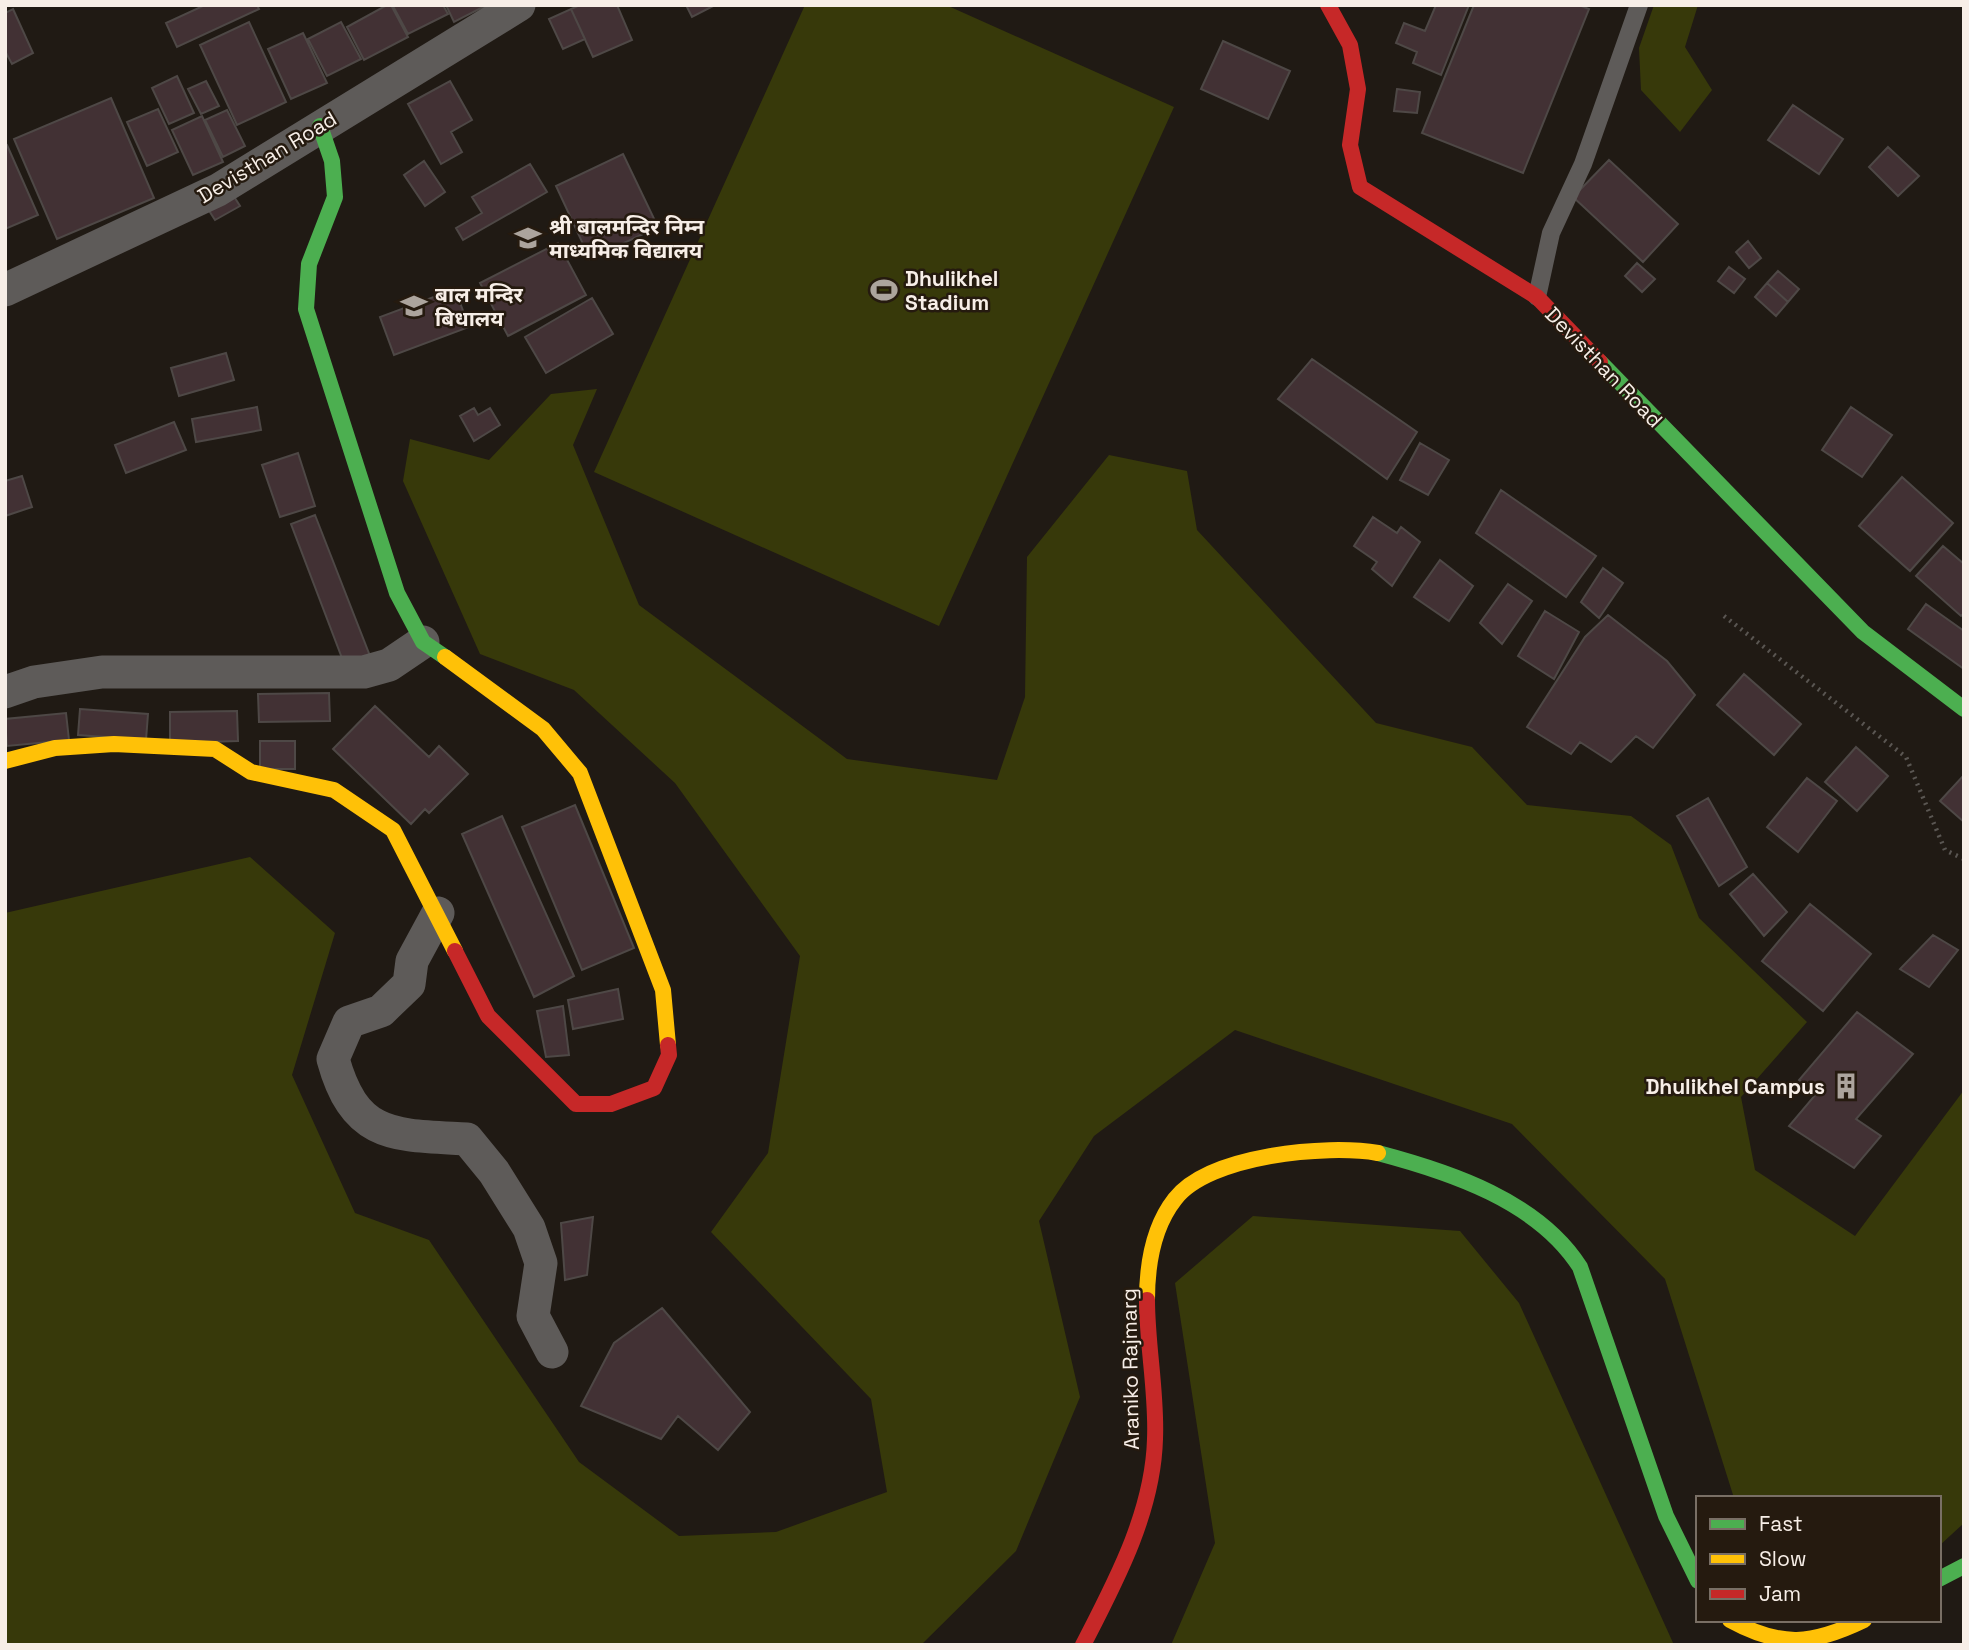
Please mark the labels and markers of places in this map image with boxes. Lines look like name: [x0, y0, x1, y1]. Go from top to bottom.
place label: श्री बालमन्दिर निम्न माध्यमिक विद्यालय: [549, 213, 705, 264]
school or university icon: श्री बालमन्दिर निम्न माध्यमिक विद्यालय: [513, 223, 543, 253]
place label: Dhulikhel Stadium: [905, 265, 998, 316]
sports icon: Dhulikhel Stadium: [869, 275, 899, 305]
place label: बाल मन्दिर बिधालय: [435, 281, 524, 332]
school or university icon: बाल मन्दिर बिधालय: [399, 291, 429, 321]
building icon: Dhulikhel Campus: [1831, 1071, 1861, 1101]
place label: Dhulikhel Campus: [1645, 1073, 1825, 1100]

